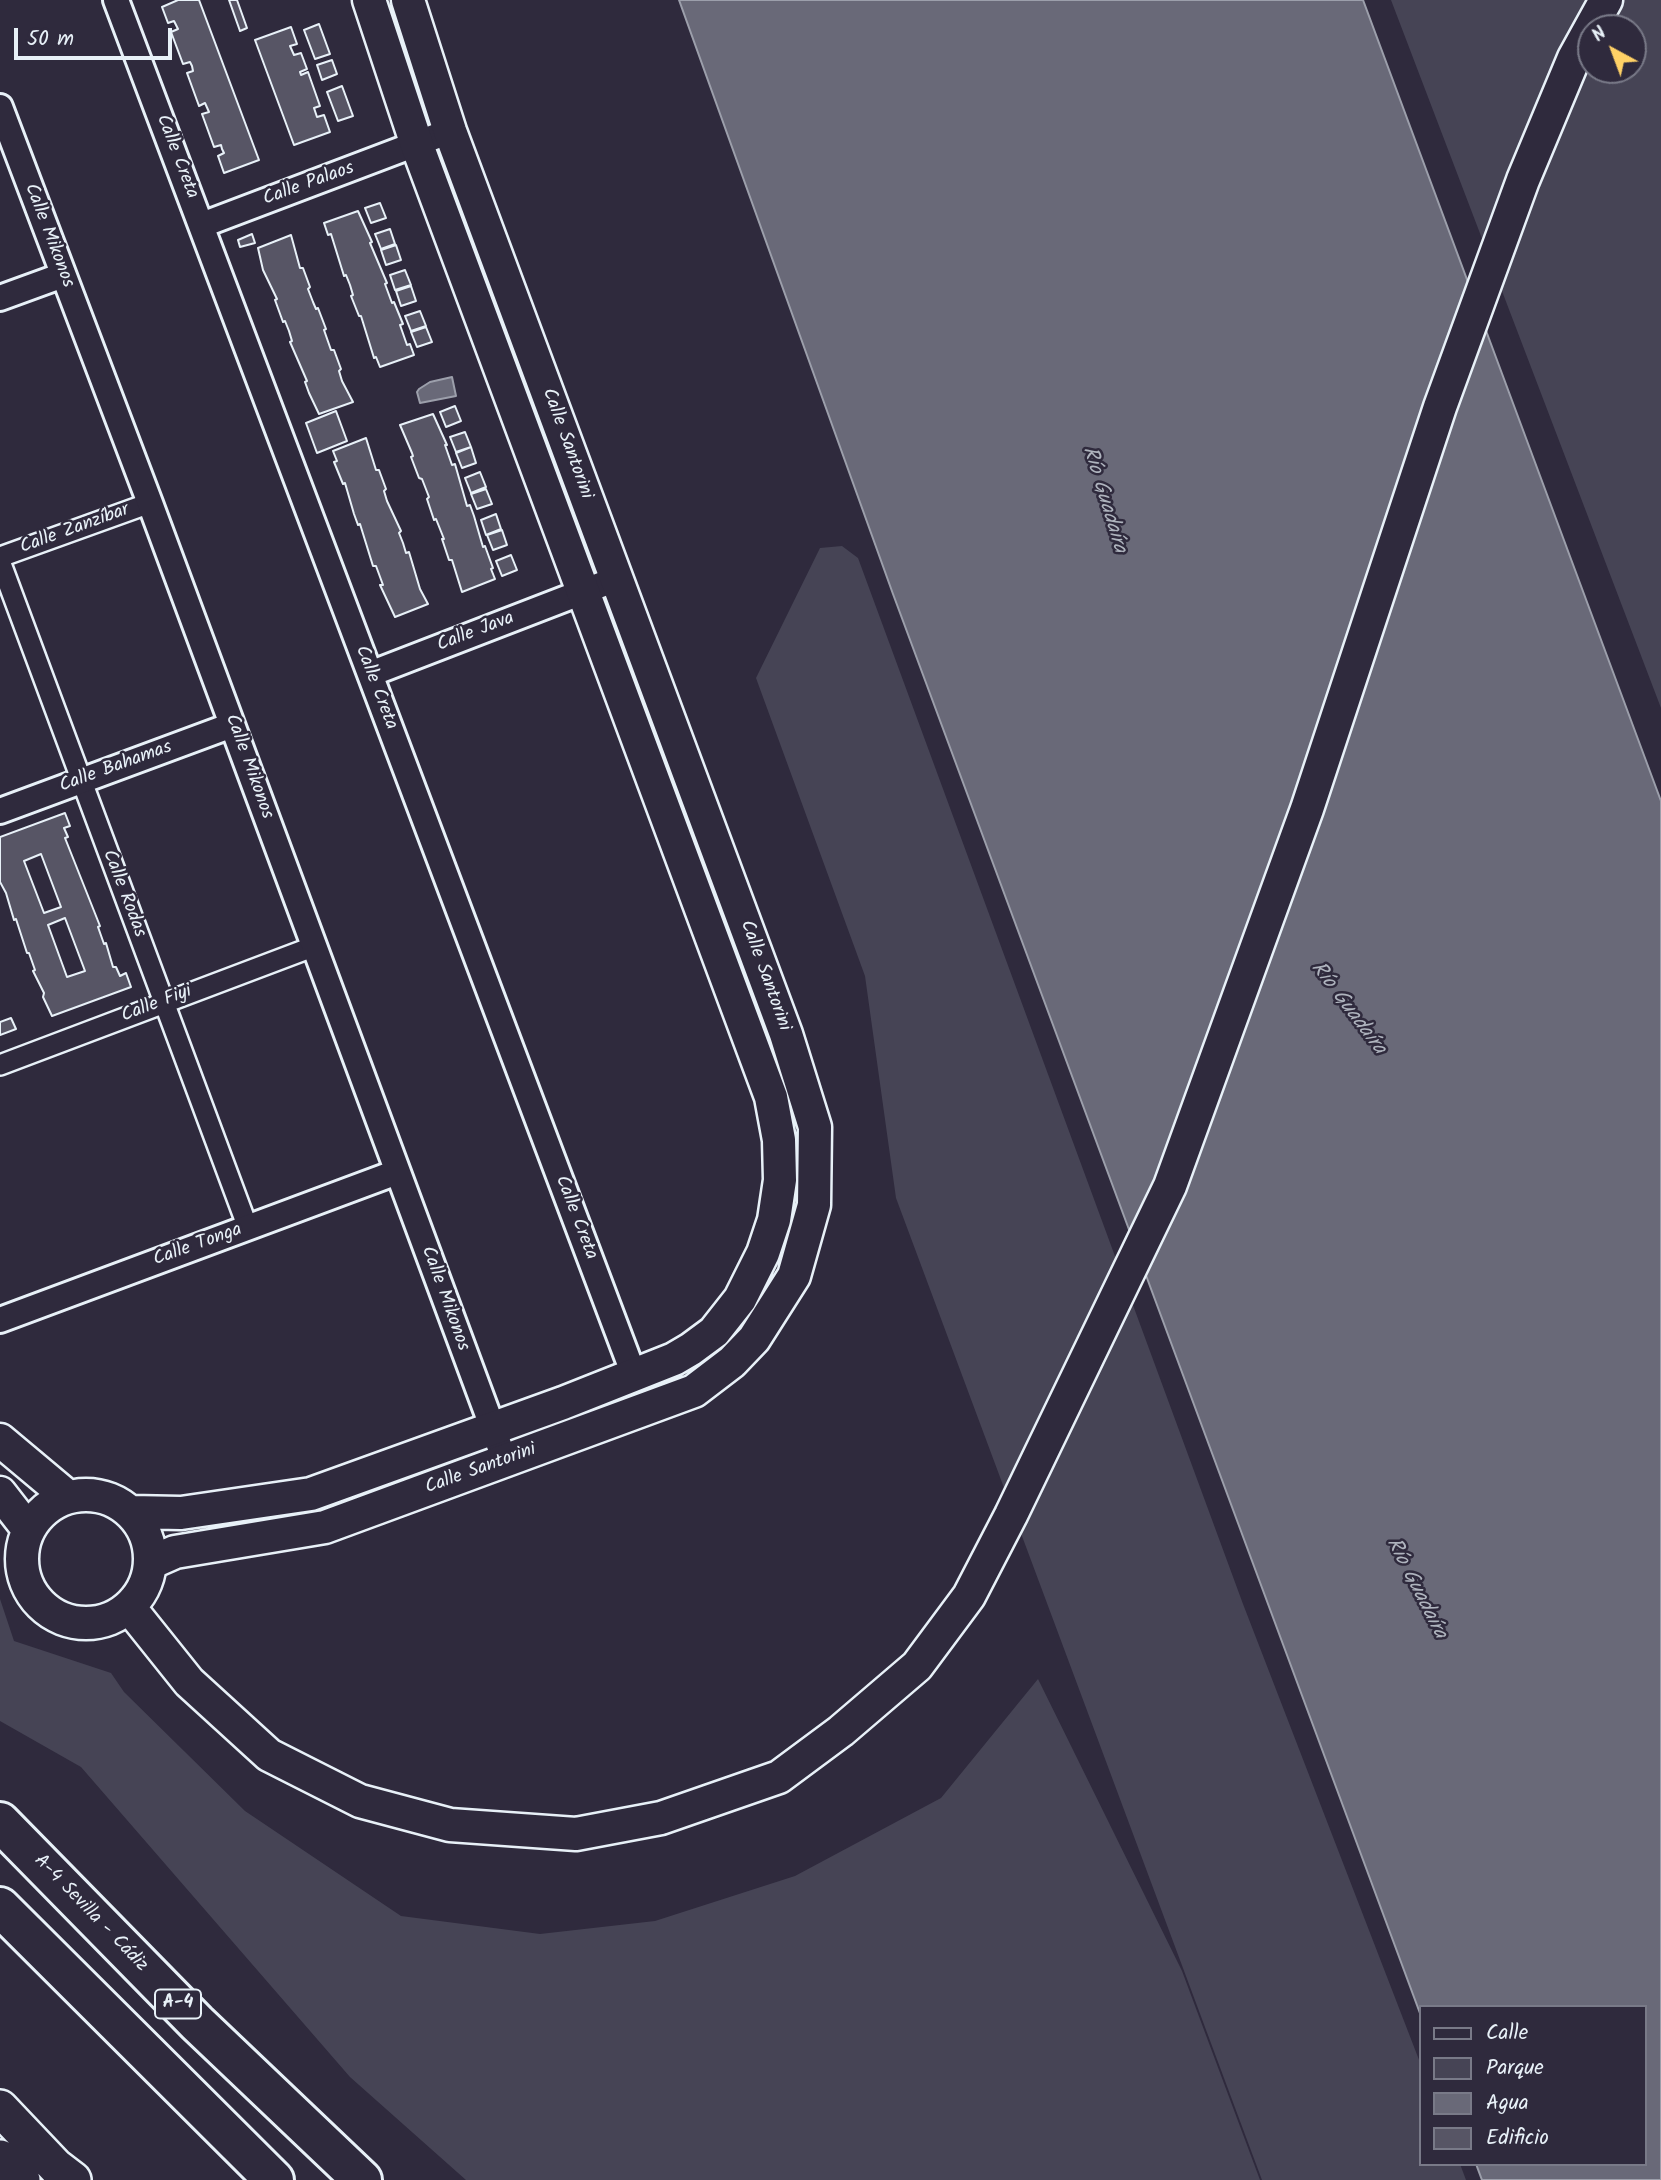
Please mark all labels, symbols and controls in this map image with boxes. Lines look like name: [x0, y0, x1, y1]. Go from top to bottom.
scale bar: [18, 14, 175, 58]
north arrow: [1577, 14, 1647, 84]
text: N: [1585, 19, 1614, 50]
text: 50 m: [27, 23, 74, 56]
street label: Calle Creta: [150, 112, 202, 202]
street label: Calle Palaos: [260, 158, 358, 212]
street label: Calle Mikonos: [18, 181, 78, 291]
street label: Calle Santorini: [535, 385, 597, 503]
water label: Río Guadaíra: [1075, 444, 1131, 556]
street label: Calle Zanzíbar: [17, 500, 133, 560]
street label: Calle Java: [434, 608, 518, 658]
street label: Calle Creta: [349, 643, 401, 733]
street label: Calle Mikonos: [219, 712, 277, 822]
street label: Calle Bahamas: [57, 737, 175, 799]
street label: Calle Rodas: [96, 847, 150, 941]
street label: Calle Santorini: [733, 917, 795, 1035]
water label: Río Guadaíra: [1304, 957, 1390, 1061]
street label: Calle Fiyi: [119, 981, 195, 1029]
street label: Calle Creta: [549, 1173, 601, 1263]
street label: Calle Tonga: [151, 1219, 245, 1273]
street label: Calle Mikonos: [415, 1244, 473, 1354]
street label: Calle Santorini: [422, 1439, 540, 1501]
water label: Río Guadaíra: [1379, 1534, 1451, 1644]
street label: A-4 Sevilla - Cádiz: [28, 1851, 152, 1977]
road number: A-4: [155, 1990, 201, 2018]
legend: [1420, 2005, 1647, 2166]
text: Calle: [1486, 2017, 1528, 2050]
text: Parque: [1486, 2052, 1544, 2085]
text: Agua: [1486, 2087, 1529, 2120]
text: Edificio: [1486, 2122, 1549, 2155]

